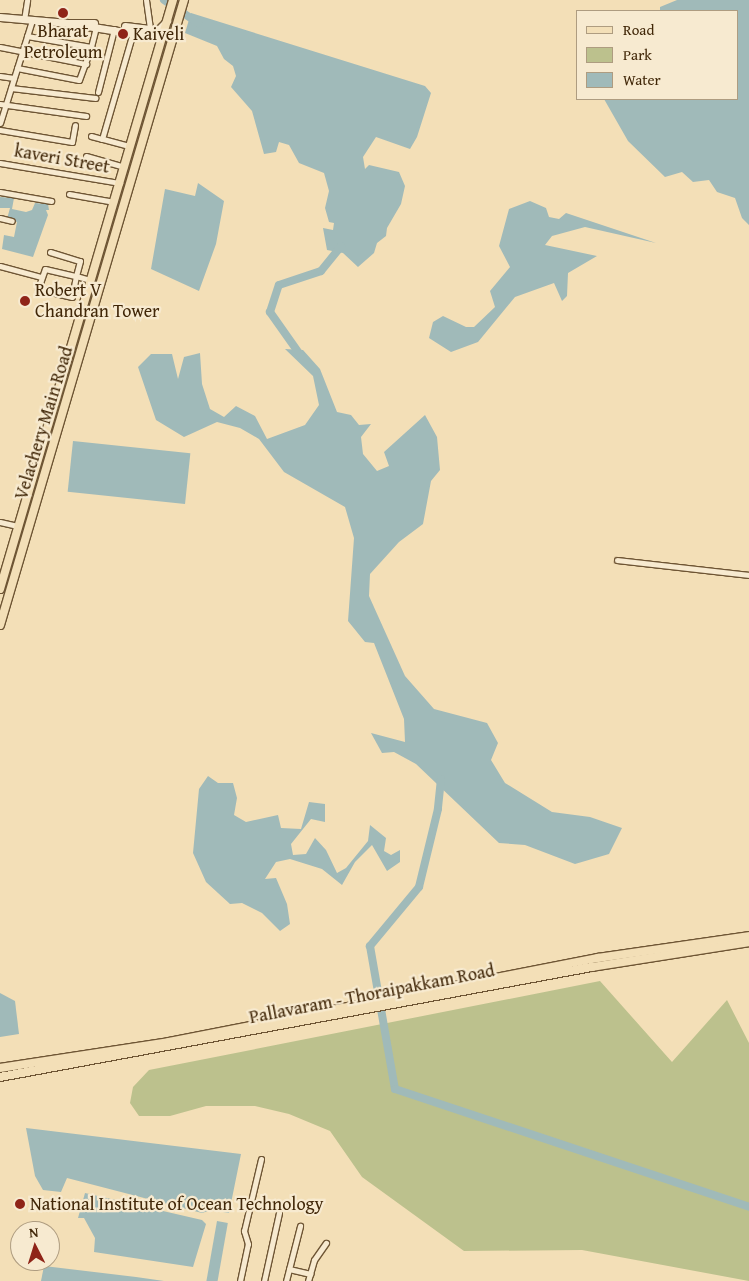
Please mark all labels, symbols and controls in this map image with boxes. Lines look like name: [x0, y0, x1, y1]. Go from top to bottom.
marker: Bharat Petroleum: [57, 7, 69, 19]
legend: [576, 10, 739, 100]
text: Road: [623, 19, 654, 40]
place label: Bharat Petroleum: [24, 21, 102, 64]
place label: Kaiveli: [133, 23, 184, 45]
marker: Kaiveli: [117, 28, 129, 40]
text: Park: [623, 44, 652, 65]
text: Water: [623, 69, 661, 90]
street label: kaveri Street: [13, 140, 111, 178]
place label: Robert V Chandran Tower: [35, 280, 160, 322]
marker: Robert V Chandran Tower: [19, 295, 31, 307]
street label: Velachery Main Road: [10, 344, 78, 502]
street label: Pallavaram - Thoraipakkam Road: [247, 960, 497, 1028]
place label: National Institute of Ocean Technology: [30, 1193, 324, 1215]
marker: National Institute of Ocean Technology: [14, 1198, 26, 1210]
north arrow: [10, 1221, 60, 1271]
text: N: [28, 1222, 39, 1242]

